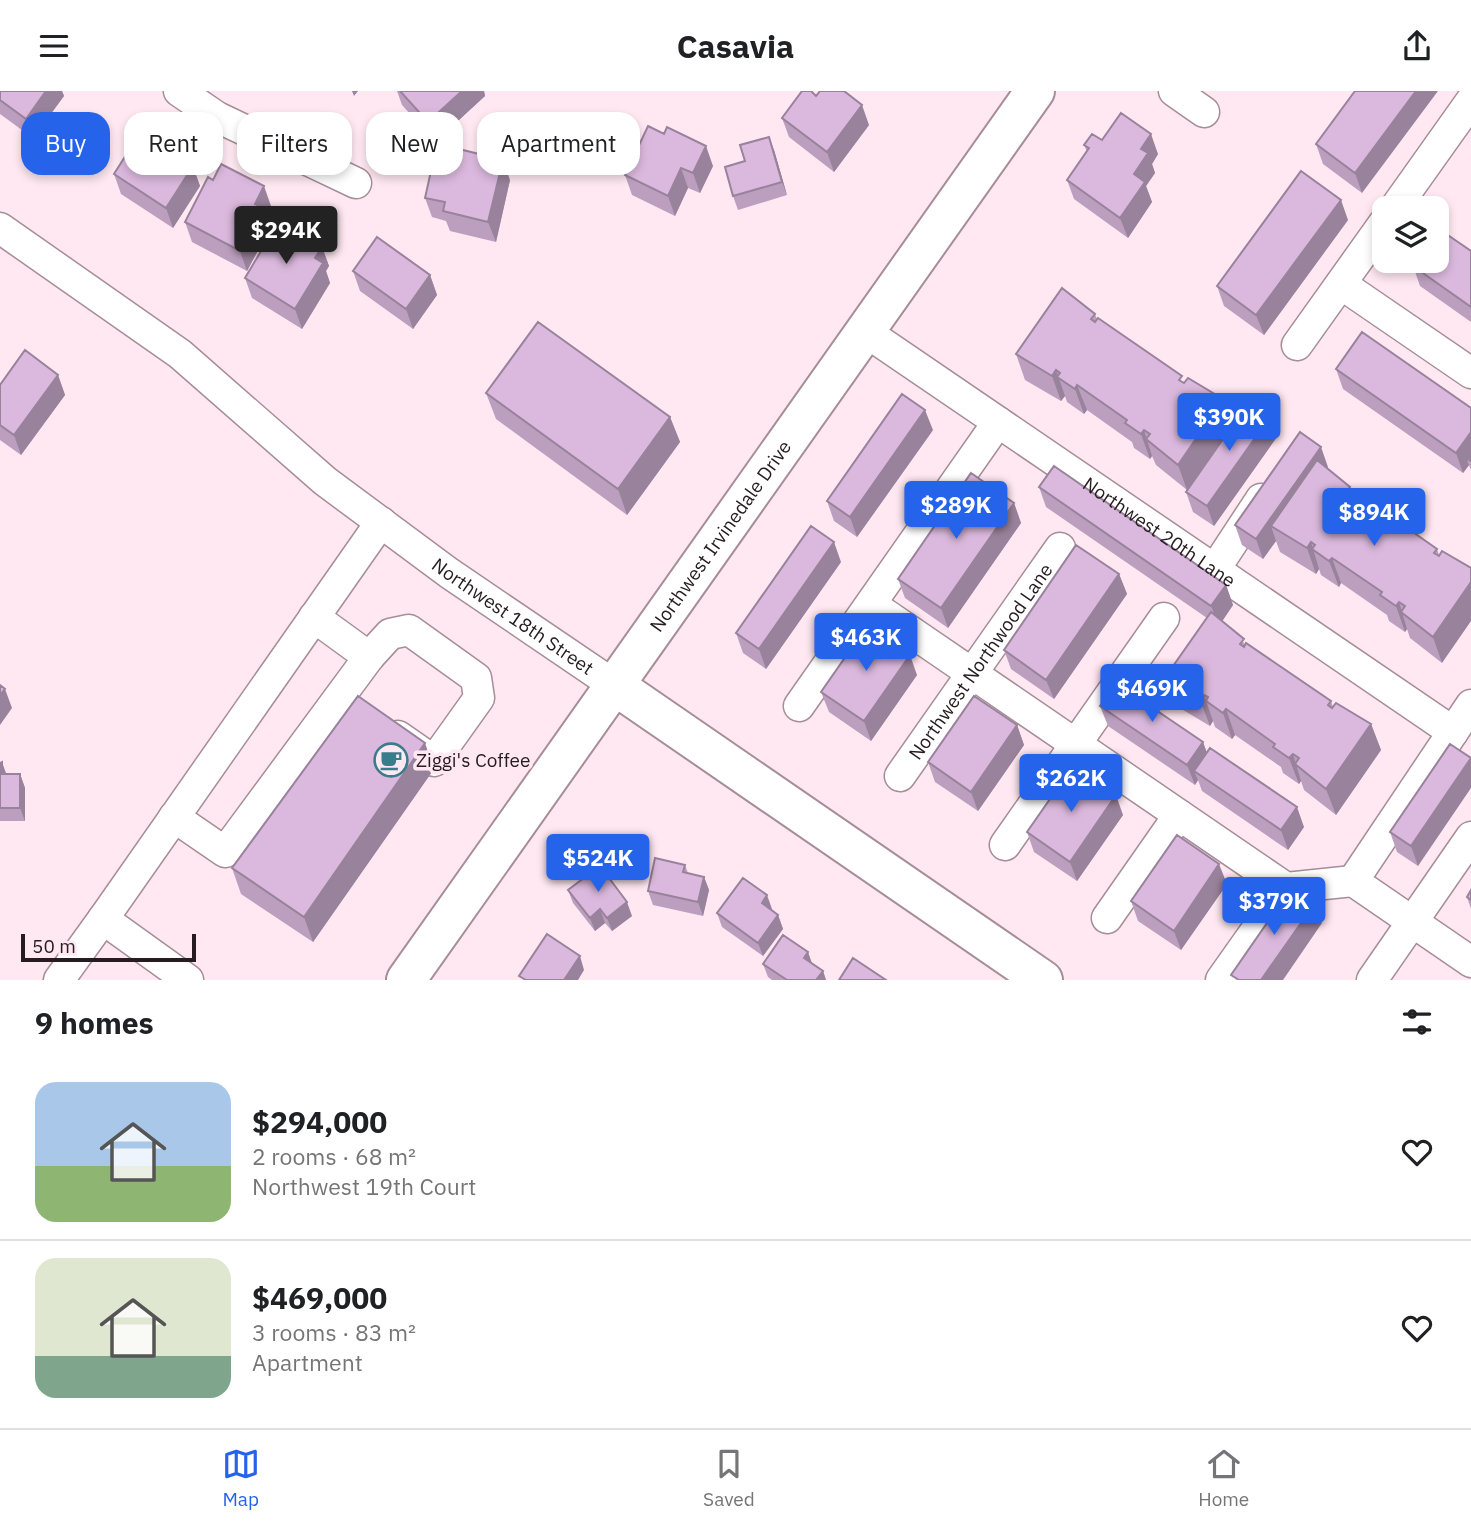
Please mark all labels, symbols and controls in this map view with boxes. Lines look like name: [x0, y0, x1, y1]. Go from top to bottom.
text: Casavia: [677, 25, 794, 67]
icon: menu: [35, 27, 73, 65]
icon: share: [1398, 27, 1436, 65]
chip: Buy: [21, 112, 110, 175]
chip: Rent: [124, 112, 223, 175]
chip: Filters: [237, 112, 352, 175]
chip: New: [366, 112, 463, 175]
chip: Apartment: [477, 112, 640, 175]
map controls: [1372, 196, 1449, 273]
button: layers: [1372, 196, 1449, 273]
pin: $294K: [237, 207, 335, 266]
text: $294K: [250, 214, 322, 244]
pin: $390K: [1180, 393, 1278, 453]
text: $390K: [1193, 401, 1265, 431]
street label: Northwest Irvinedale Drive: [644, 435, 796, 636]
street label: Northwest 20th Lane: [1078, 471, 1240, 592]
pin: $289K: [907, 482, 1005, 541]
text: $289K: [920, 489, 992, 519]
pin: $894K: [1325, 489, 1423, 548]
text: $894K: [1338, 496, 1410, 526]
street label: Northwest 18th Street: [427, 553, 598, 680]
street label: Northwest Northwood Lane: [903, 559, 1058, 764]
pin: $463K: [817, 613, 915, 673]
text: $463K: [830, 621, 902, 651]
pin: $469K: [1103, 665, 1201, 724]
text: $469K: [1116, 672, 1188, 702]
cafe icon: Ziggi's Coffee: [372, 741, 410, 779]
place label: Ziggi's Coffee: [416, 748, 530, 772]
pin: $262K: [1022, 755, 1120, 814]
text: $262K: [1035, 762, 1107, 792]
pin: $524K: [549, 835, 647, 894]
text: $524K: [562, 842, 634, 872]
pin: $379K: [1225, 877, 1323, 937]
text: $379K: [1238, 885, 1310, 915]
scale bar: [21, 931, 196, 963]
text: 50 m: [32, 934, 76, 958]
text: 9 homes: [35, 1003, 154, 1042]
icon: filters: [1398, 1003, 1436, 1041]
text: $294,000: [252, 1102, 387, 1141]
icon: home: [91, 1110, 175, 1194]
icon: heart: [1398, 1133, 1436, 1171]
text: 2 rooms · 68 m²: [252, 1141, 416, 1171]
text: Northwest 19th Court: [252, 1171, 476, 1201]
text: $469,000: [252, 1278, 387, 1317]
icon: home: [91, 1286, 175, 1370]
icon: heart: [1398, 1309, 1436, 1347]
text: 3 rooms · 83 m²: [252, 1317, 416, 1347]
text: Apartment: [252, 1347, 363, 1377]
tab: Map: [222, 1445, 260, 1511]
tab: Saved: [703, 1445, 755, 1511]
tab: Home: [1198, 1445, 1249, 1511]

